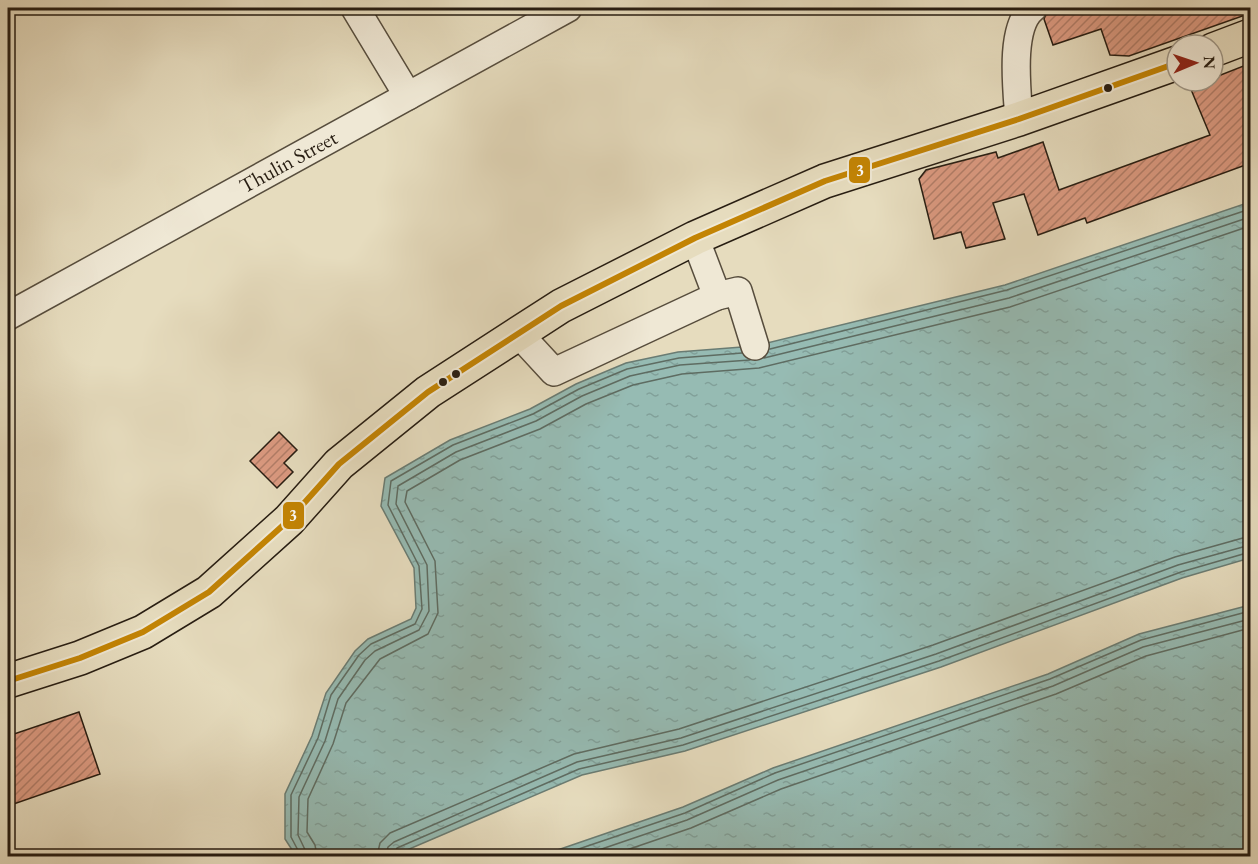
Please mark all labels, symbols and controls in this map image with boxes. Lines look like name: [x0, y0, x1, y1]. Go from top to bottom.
north arrow: [1165, 33, 1225, 93]
text: N: [1199, 56, 1220, 69]
unlabelled marker: [1102, 82, 1114, 94]
street label: Thulin Street: [234, 123, 342, 199]
line badge: 3: [848, 156, 871, 184]
text: 3: [856, 160, 864, 181]
unlabelled marker: [450, 368, 462, 380]
unlabelled marker: [437, 376, 449, 388]
line badge: 3: [282, 501, 305, 530]
text: 3: [289, 505, 297, 526]

